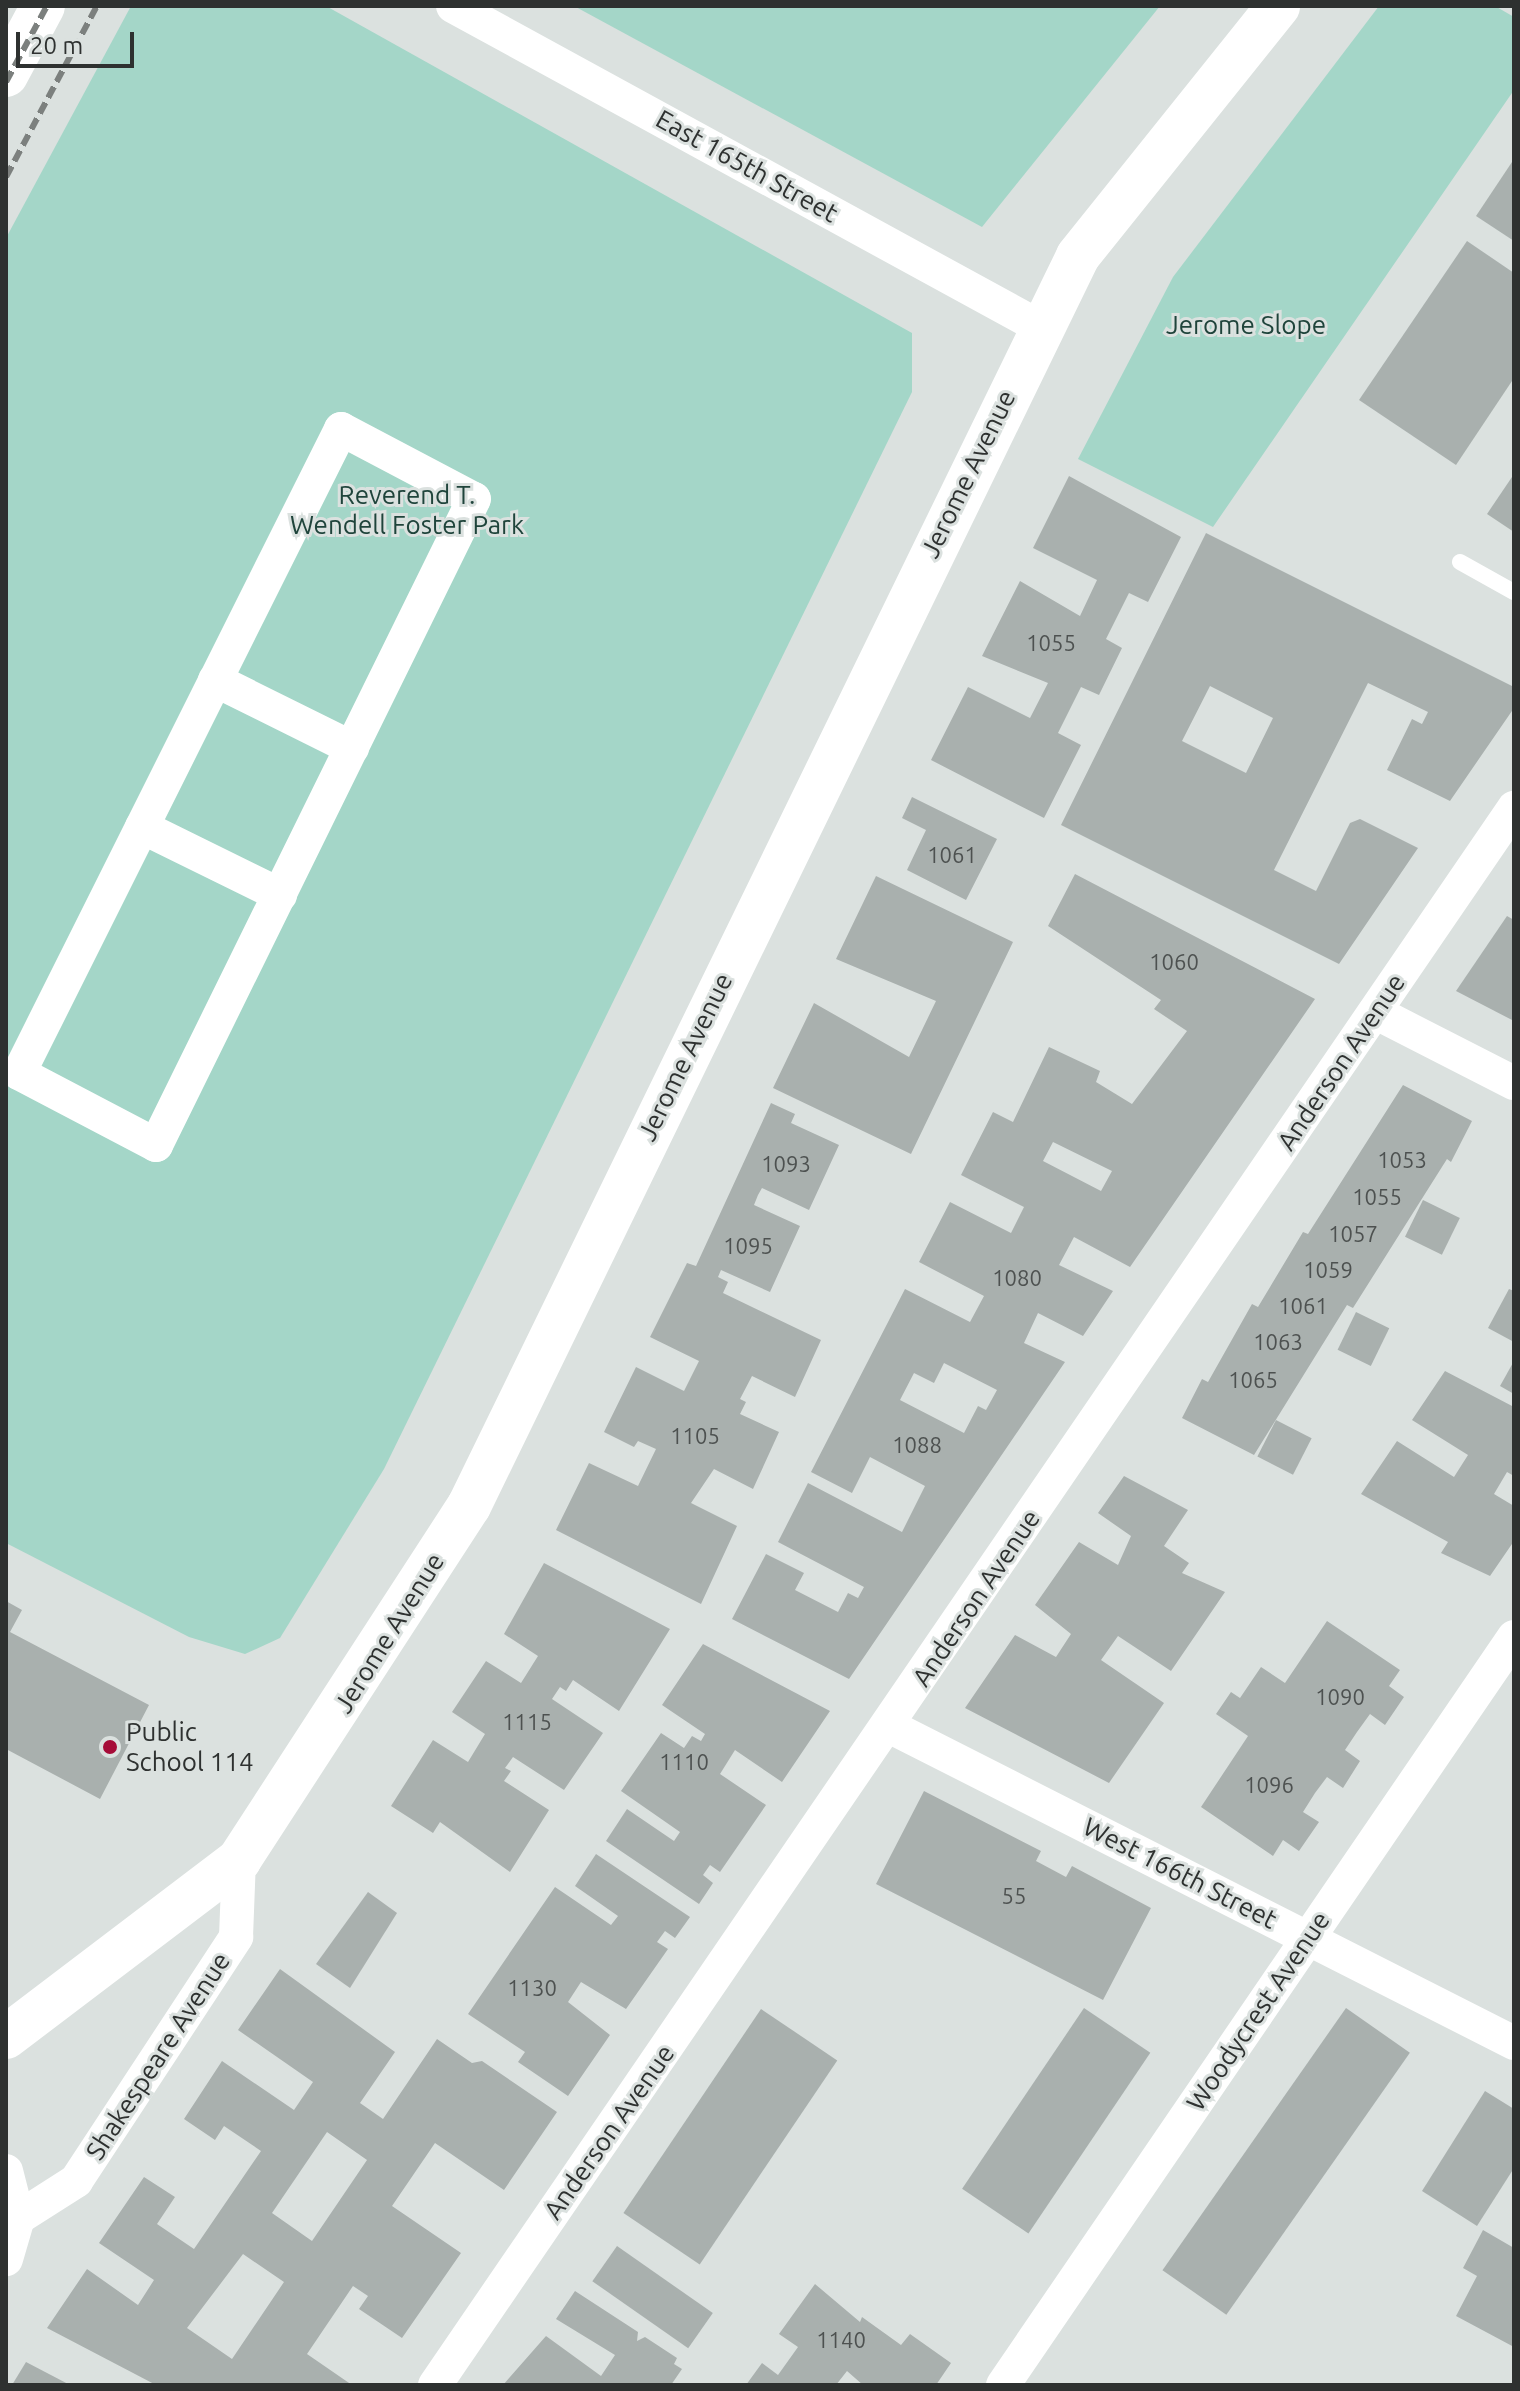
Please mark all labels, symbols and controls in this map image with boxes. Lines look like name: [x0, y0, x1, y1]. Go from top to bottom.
scale bar: [20, 16, 138, 66]
text: 20 m: [30, 32, 83, 59]
street label: East 165th Street: [651, 103, 843, 229]
park label: Jerome Slope: [1166, 309, 1326, 341]
street label: Jerome Avenue: [914, 385, 1022, 563]
park label: Reverend T. Wendell Foster Park: [290, 479, 524, 540]
house number: 1055: [1026, 630, 1076, 656]
house number: 1061: [927, 842, 977, 868]
house number: 1060: [1149, 949, 1199, 975]
street label: Jerome Avenue: [631, 968, 739, 1146]
street label: Anderson Avenue: [1270, 968, 1412, 1156]
house number: 1053: [1377, 1147, 1427, 1173]
house number: 1093: [761, 1151, 811, 1177]
house number: 1055: [1352, 1184, 1402, 1210]
house number: 1057: [1328, 1221, 1378, 1247]
house number: 1095: [723, 1233, 773, 1259]
house number: 1059: [1303, 1257, 1353, 1283]
house number: 1080: [992, 1265, 1042, 1291]
house number: 1061: [1278, 1293, 1328, 1319]
house number: 1063: [1253, 1329, 1303, 1355]
house number: 1065: [1228, 1367, 1278, 1393]
house number: 1105: [670, 1423, 720, 1449]
house number: 1088: [892, 1432, 942, 1458]
street label: Anderson Avenue: [905, 1504, 1047, 1692]
street label: Jerome Avenue: [327, 1547, 451, 1719]
house number: 1090: [1315, 1684, 1365, 1710]
house number: 1115: [502, 1709, 552, 1735]
place label: Public School 114: [126, 1716, 254, 1778]
marker: Public School 114: [101, 1738, 119, 1756]
house number: 1110: [659, 1749, 709, 1775]
house number: 1096: [1244, 1772, 1294, 1798]
street label: West 166th Street: [1078, 1811, 1282, 1935]
house number: 55: [1002, 1883, 1026, 1909]
street label: Woodycrest Avenue: [1180, 1906, 1336, 2116]
street label: Shakespeare Avenue: [79, 1947, 237, 2165]
house number: 1130: [507, 1975, 557, 2001]
street label: Anderson Avenue: [537, 2039, 681, 2225]
house number: 1140: [816, 2327, 866, 2353]

